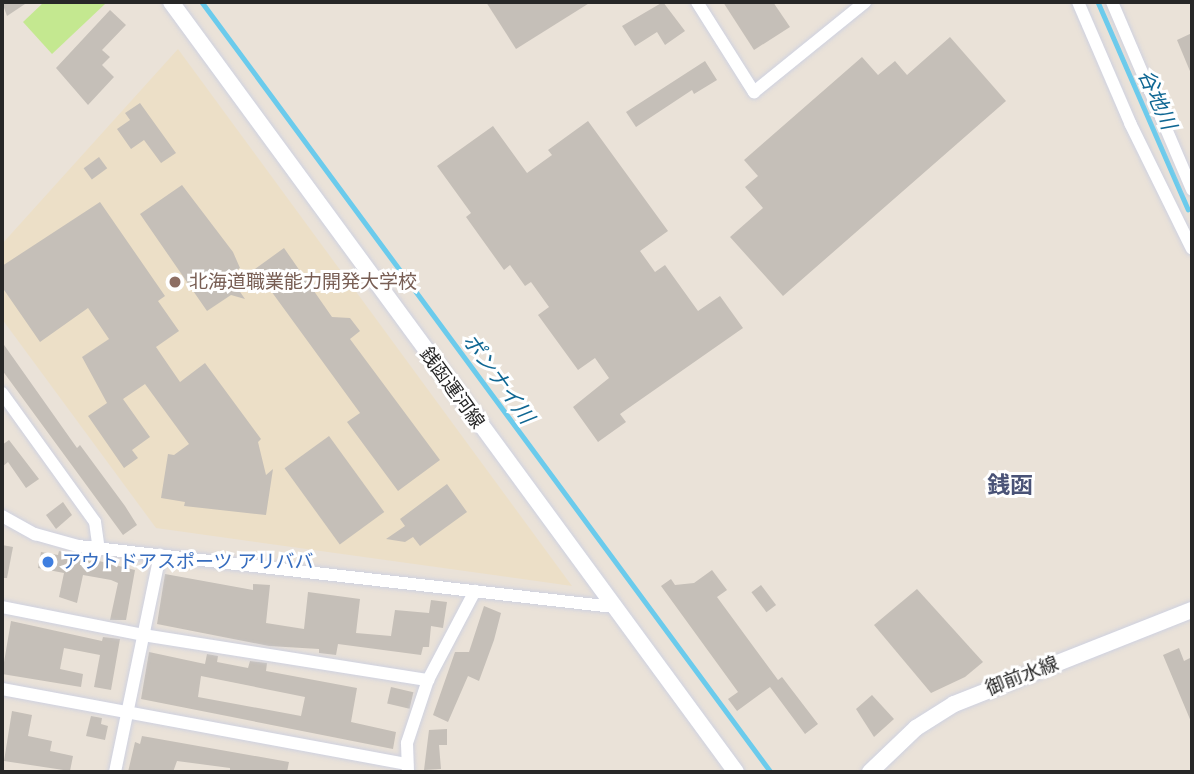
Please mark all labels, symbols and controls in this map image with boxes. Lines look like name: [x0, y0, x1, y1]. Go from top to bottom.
water label: 谷地川: [1134, 65, 1182, 133]
place label: 北海道職業能力開発大学校: [189, 271, 417, 293]
marker: 北海道職業能力開発大学校: [167, 274, 183, 290]
water label: ポンナイ川: [458, 328, 540, 428]
street label: 銭函運河線: [415, 343, 489, 433]
district label: 銭函: [987, 470, 1033, 498]
place label: アウトドアスポーツ アリババ: [62, 551, 314, 573]
marker: アウトドアスポーツ アリババ: [40, 554, 56, 570]
street label: 御前水線: [982, 652, 1062, 700]

